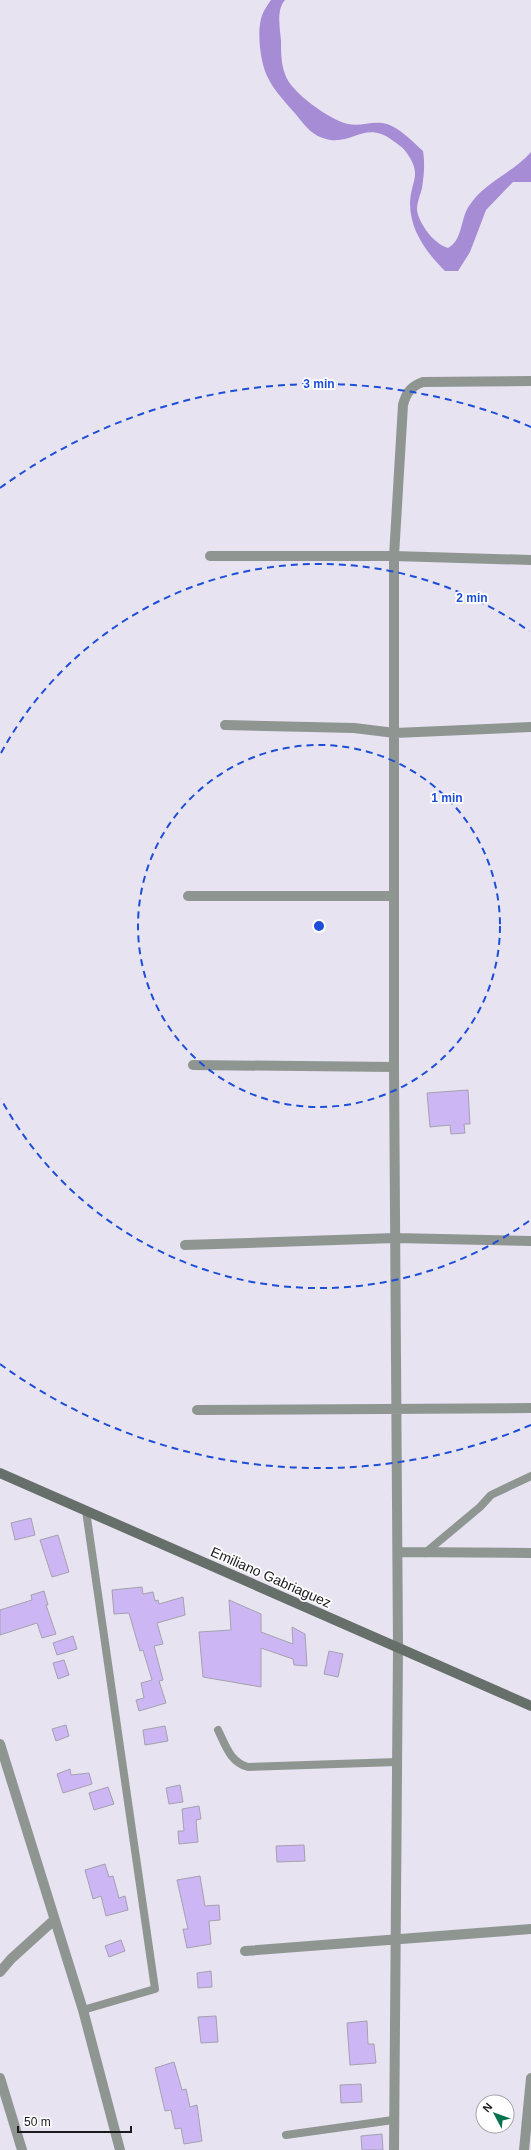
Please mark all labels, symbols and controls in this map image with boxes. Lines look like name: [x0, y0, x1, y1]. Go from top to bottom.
text: 3 min: [303, 377, 335, 391]
text: 2 min: [456, 591, 488, 605]
text: 1 min: [431, 791, 463, 805]
centre of rings: [312, 919, 326, 933]
street label: Emiliano Gabriaguez: [208, 1543, 334, 1611]
north arrow: [475, 2094, 515, 2134]
text: N: [480, 2100, 495, 2114]
scale bar: [18, 2108, 131, 2134]
text: 50 m: [24, 2115, 51, 2129]

